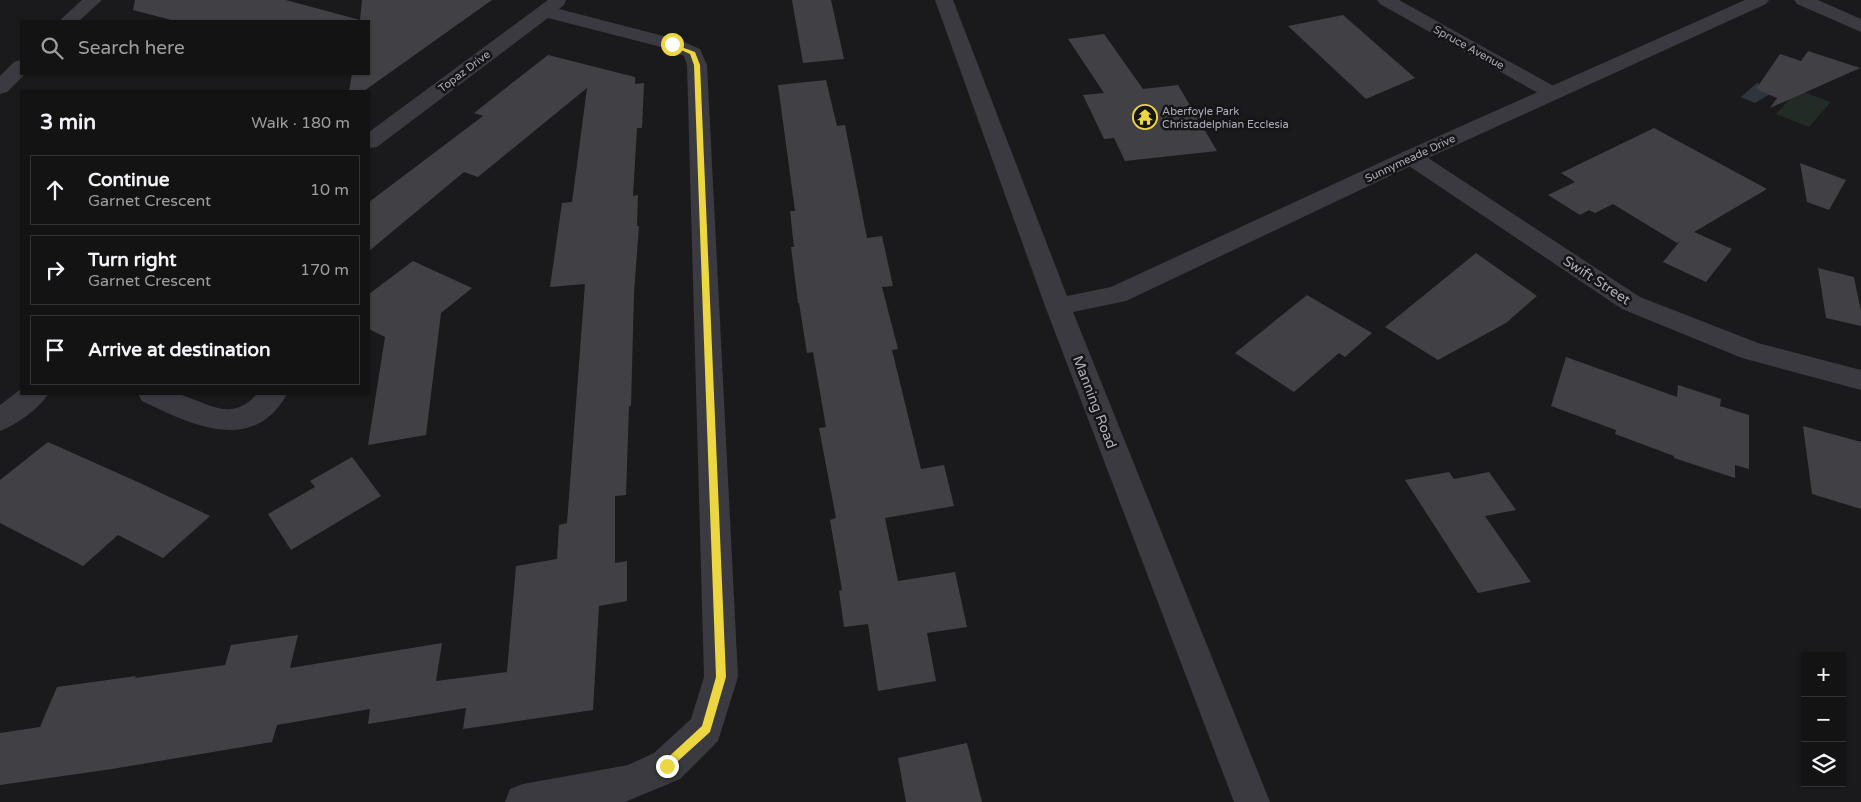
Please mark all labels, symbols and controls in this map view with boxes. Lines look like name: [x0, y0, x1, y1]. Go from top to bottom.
search box: [20, 20, 370, 75]
street label: Spruce Avenue: [1431, 23, 1506, 72]
route start: [661, 33, 684, 56]
icon: search: [38, 34, 66, 62]
text: Search here: [78, 37, 185, 59]
street label: Topaz Drive: [436, 48, 493, 95]
temple icon: Aberfoyle Park Christadelphian Ecclesia: [1132, 104, 1158, 130]
place label: Aberfoyle Park Christadelphian Ecclesia: [1162, 105, 1289, 131]
text: 3 min: [40, 110, 96, 135]
text: Walk · 180 m: [251, 113, 350, 133]
street label: Sunnymeade Drive: [1363, 132, 1457, 185]
text: Continue: [88, 169, 170, 191]
icon: ahead: [41, 176, 69, 204]
text: 10 m: [310, 180, 349, 200]
text: Garnet Crescent: [88, 191, 211, 211]
text: Turn right: [88, 249, 176, 271]
street label: Swift Street: [1560, 252, 1634, 309]
icon: right: [41, 256, 69, 284]
text: 170 m: [300, 260, 349, 280]
text: Garnet Crescent: [88, 271, 211, 291]
icon: arrive: [41, 336, 69, 364]
text: Arrive at destination: [88, 339, 271, 361]
street label: Manning Road: [1069, 353, 1120, 451]
map controls: [1801, 652, 1846, 787]
button: +: [1801, 652, 1846, 697]
button: −: [1801, 697, 1846, 742]
button: layers: [1801, 742, 1846, 787]
route end: [656, 755, 679, 778]

